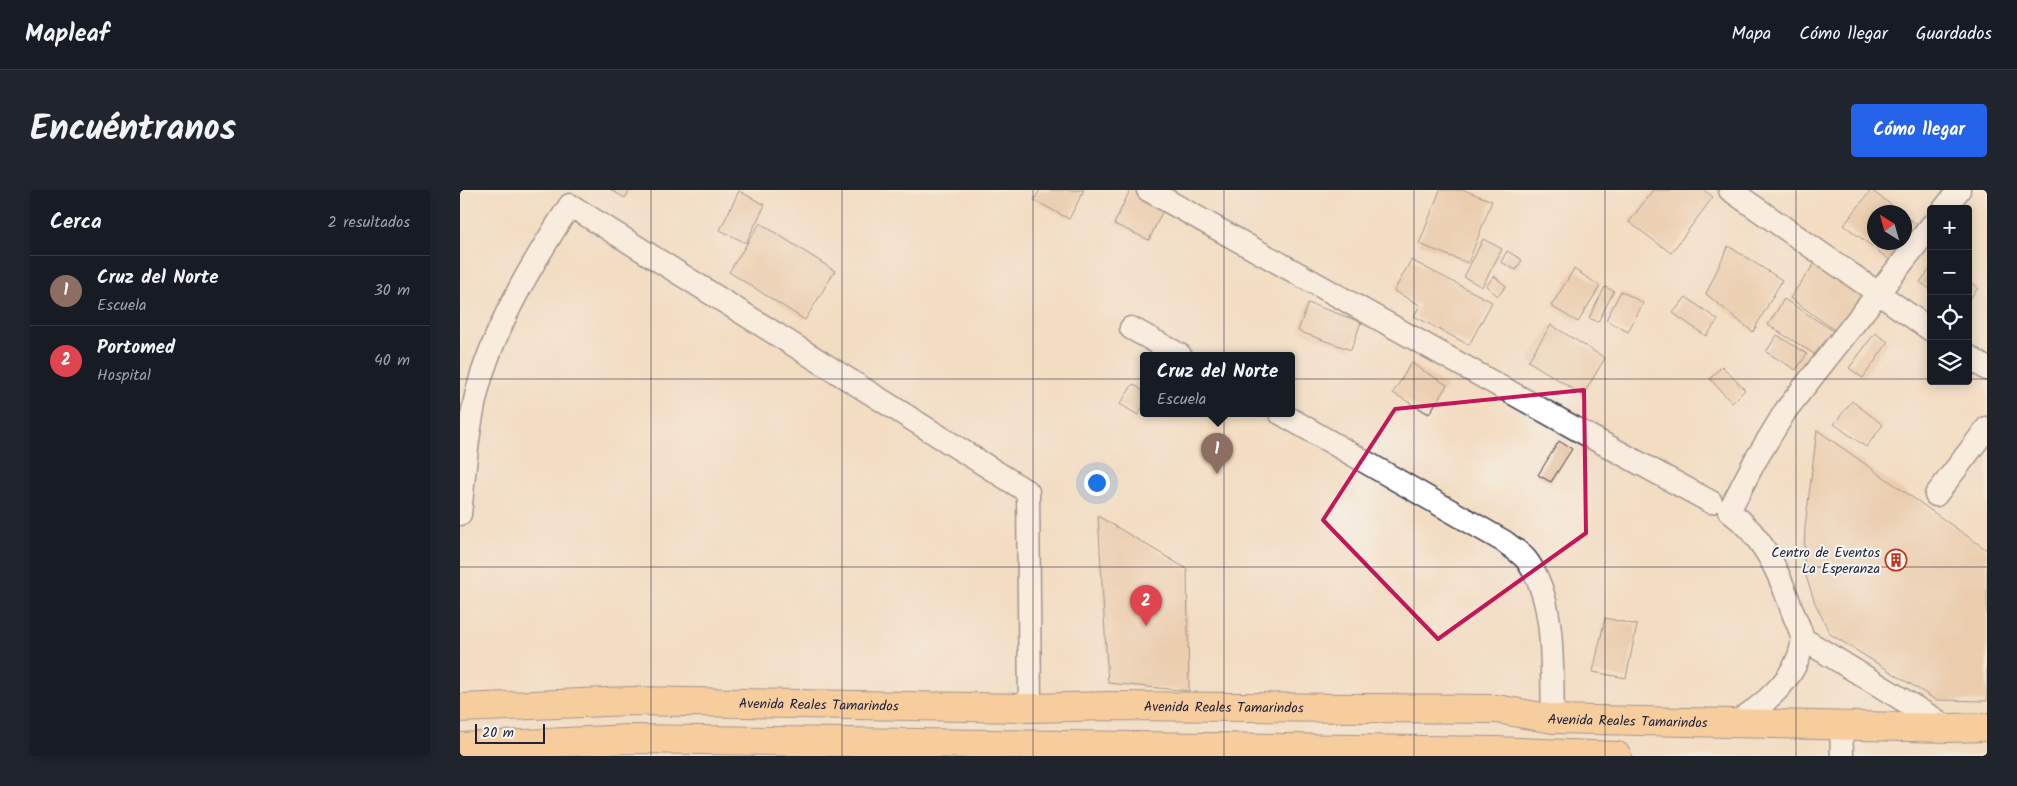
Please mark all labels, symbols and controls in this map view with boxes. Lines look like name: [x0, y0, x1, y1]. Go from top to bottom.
text: Mapleaf: [25, 15, 109, 54]
text: Mapa: [1732, 20, 1771, 49]
text: Cómo llegar: [1799, 20, 1888, 49]
text: Guardados: [1916, 20, 1992, 49]
text: Encuéntranos: [30, 102, 236, 158]
button: Cómo llegar: [1851, 104, 1987, 157]
north arrow: [1867, 205, 1912, 250]
map controls: [1927, 205, 1972, 385]
button: +: [1927, 205, 1972, 250]
text: Cerca: [50, 206, 102, 239]
text: 2 resultados: [328, 210, 410, 235]
button: −: [1927, 250, 1972, 295]
text: Cruz del Norte: [97, 263, 219, 293]
text: 1: [64, 278, 68, 303]
text: 30 m: [374, 278, 410, 303]
text: Escuela: [97, 293, 147, 318]
button: locate: [1927, 295, 1972, 340]
text: Portomed: [97, 333, 175, 363]
button: layers: [1927, 340, 1972, 385]
text: 2: [61, 348, 71, 373]
text: 40 m: [374, 348, 410, 373]
popup: [1140, 352, 1295, 417]
text: Cruz del Norte: [1157, 357, 1278, 387]
text: Hospital: [97, 363, 151, 388]
text: Escuela: [1157, 387, 1206, 412]
pin: 1: [1201, 433, 1233, 474]
your location: [1084, 470, 1110, 496]
place label: Centro de Eventos La Esperanza: [1771, 542, 1880, 580]
building icon: Centro de Eventos La Esperanza: [1884, 548, 1908, 572]
pin: 2: [1130, 585, 1162, 626]
street label: Avenida Reales Tamarindos: [739, 693, 899, 718]
street label: Avenida Reales Tamarindos: [1144, 696, 1304, 720]
street label: Avenida Reales Tamarindos: [1546, 708, 1708, 735]
scale bar: [475, 721, 545, 744]
text: 20 m: [482, 722, 514, 744]

